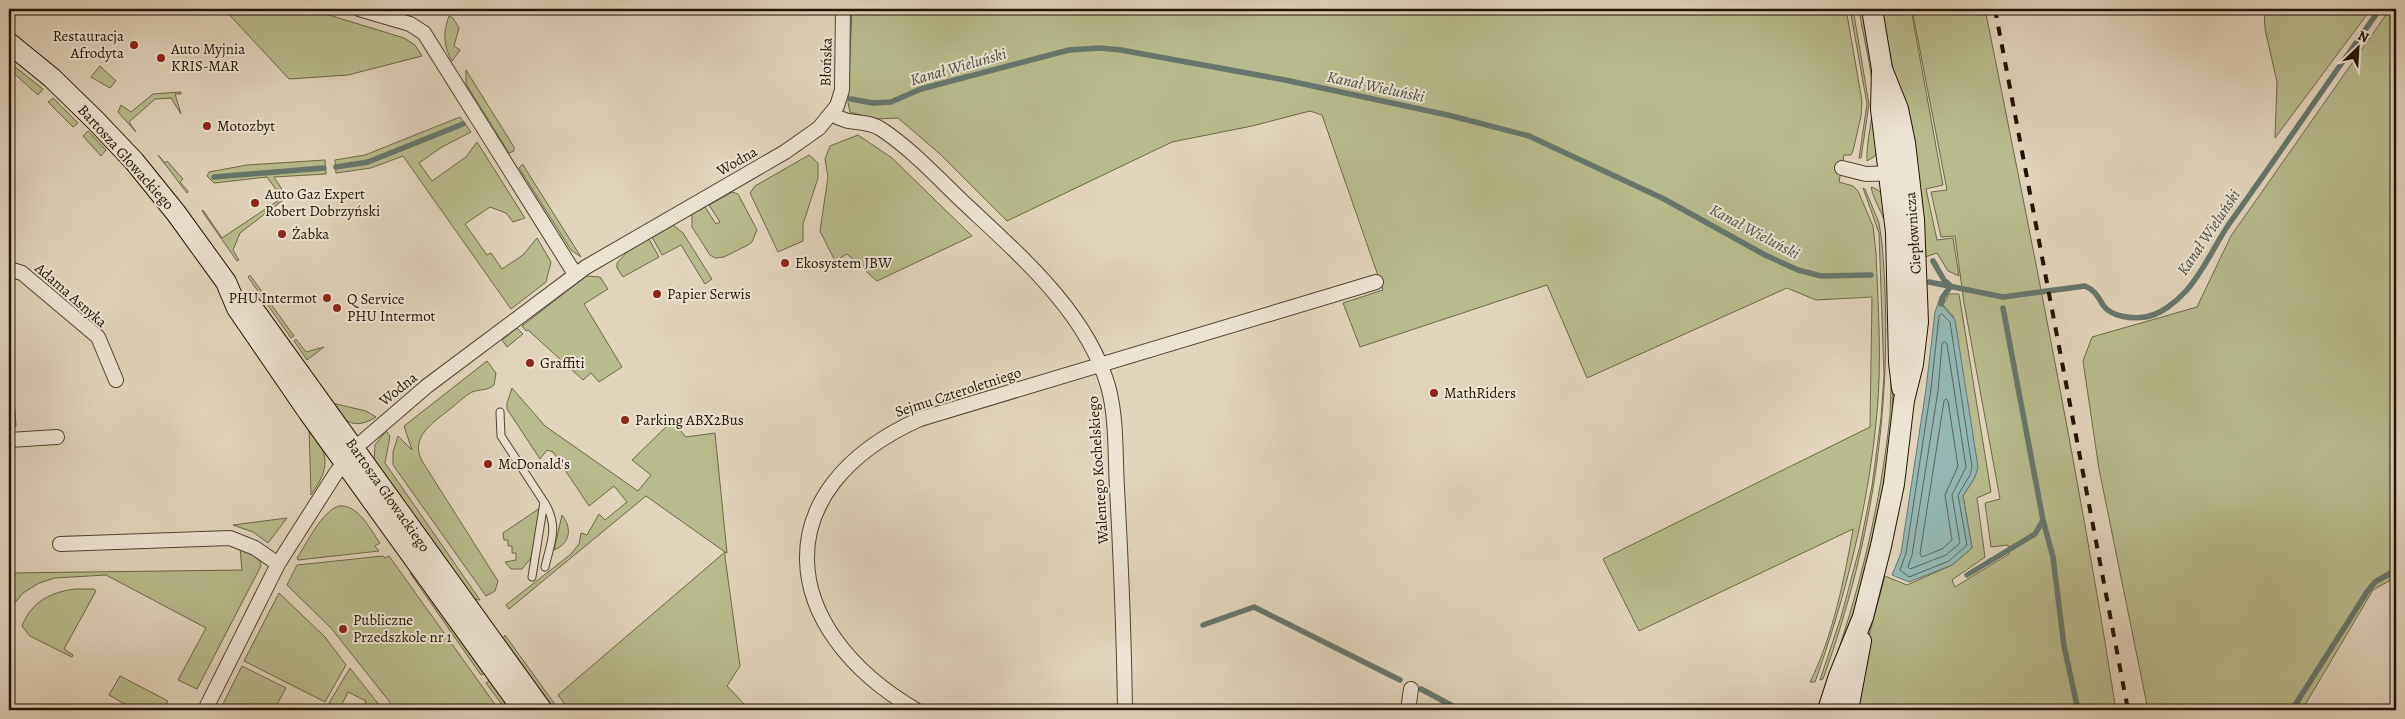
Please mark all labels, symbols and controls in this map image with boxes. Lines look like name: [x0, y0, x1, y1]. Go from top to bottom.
north arrow: [2332, 22, 2382, 72]
place label: Restauracja Afrodyta: [53, 26, 124, 63]
text: N: [2355, 26, 2372, 47]
street label: Błońska: [815, 37, 837, 87]
marker: Restauracja Afrodyta: [128, 39, 140, 51]
place label: Auto Myjnia KRIS-MAR: [170, 39, 245, 76]
water label: Kanał Wieluński: [908, 43, 1009, 91]
marker: Auto Myjnia KRIS-MAR: [155, 52, 167, 64]
water label: Kanał Wieluński: [1325, 66, 1427, 108]
street label: Bartosza Głowackiego: [73, 100, 179, 214]
place label: Motozbyt: [217, 116, 275, 136]
marker: Motozbyt: [201, 120, 213, 132]
street label: Wodna: [712, 141, 761, 181]
place label: Auto Gaz Expert Robert Dobrzyński: [264, 184, 380, 221]
water label: Kanał Wieluński: [2172, 185, 2246, 280]
street label: Ciepłownicza: [1900, 191, 1926, 275]
marker: Auto Gaz Expert Robert Dobrzyński: [249, 197, 261, 209]
water label: Kanał Wieluński: [1706, 199, 1803, 265]
place label: Żabka: [292, 224, 329, 244]
marker: Żabka: [276, 228, 288, 240]
place label: Ekosystem JBW: [795, 253, 892, 273]
street label: Adama Asnyka: [30, 257, 111, 332]
marker: Ekosystem JBW: [779, 257, 791, 269]
place label: Papier Serwis: [667, 284, 751, 304]
place label: PHU Intermot: [228, 288, 317, 308]
marker: Papier Serwis: [651, 288, 663, 300]
place label: Q Service PHU Intermot: [347, 289, 436, 326]
marker: PHU Intermot: [321, 292, 333, 304]
marker: Q Service PHU Intermot: [331, 302, 343, 314]
place label: Graffiti: [540, 353, 585, 373]
marker: Graffiti: [524, 357, 536, 369]
street label: Sejmu Czteroletniego: [892, 362, 1024, 422]
street label: Wodna: [374, 368, 421, 411]
place label: MathRiders: [1444, 383, 1516, 403]
marker: MathRiders: [1428, 387, 1440, 399]
street label: Walentego Kochelskiego: [1083, 395, 1113, 546]
place label: Parking ABX2Bus: [635, 410, 744, 430]
marker: Parking ABX2Bus: [619, 414, 631, 426]
street label: Bartosza Głowackiego: [341, 434, 435, 556]
place label: McDonald's: [498, 454, 570, 474]
marker: McDonald's: [482, 458, 494, 470]
place label: Publiczne Przedszkole nr 1: [353, 610, 452, 647]
marker: Publiczne Przedszkole nr 1: [337, 623, 349, 635]

